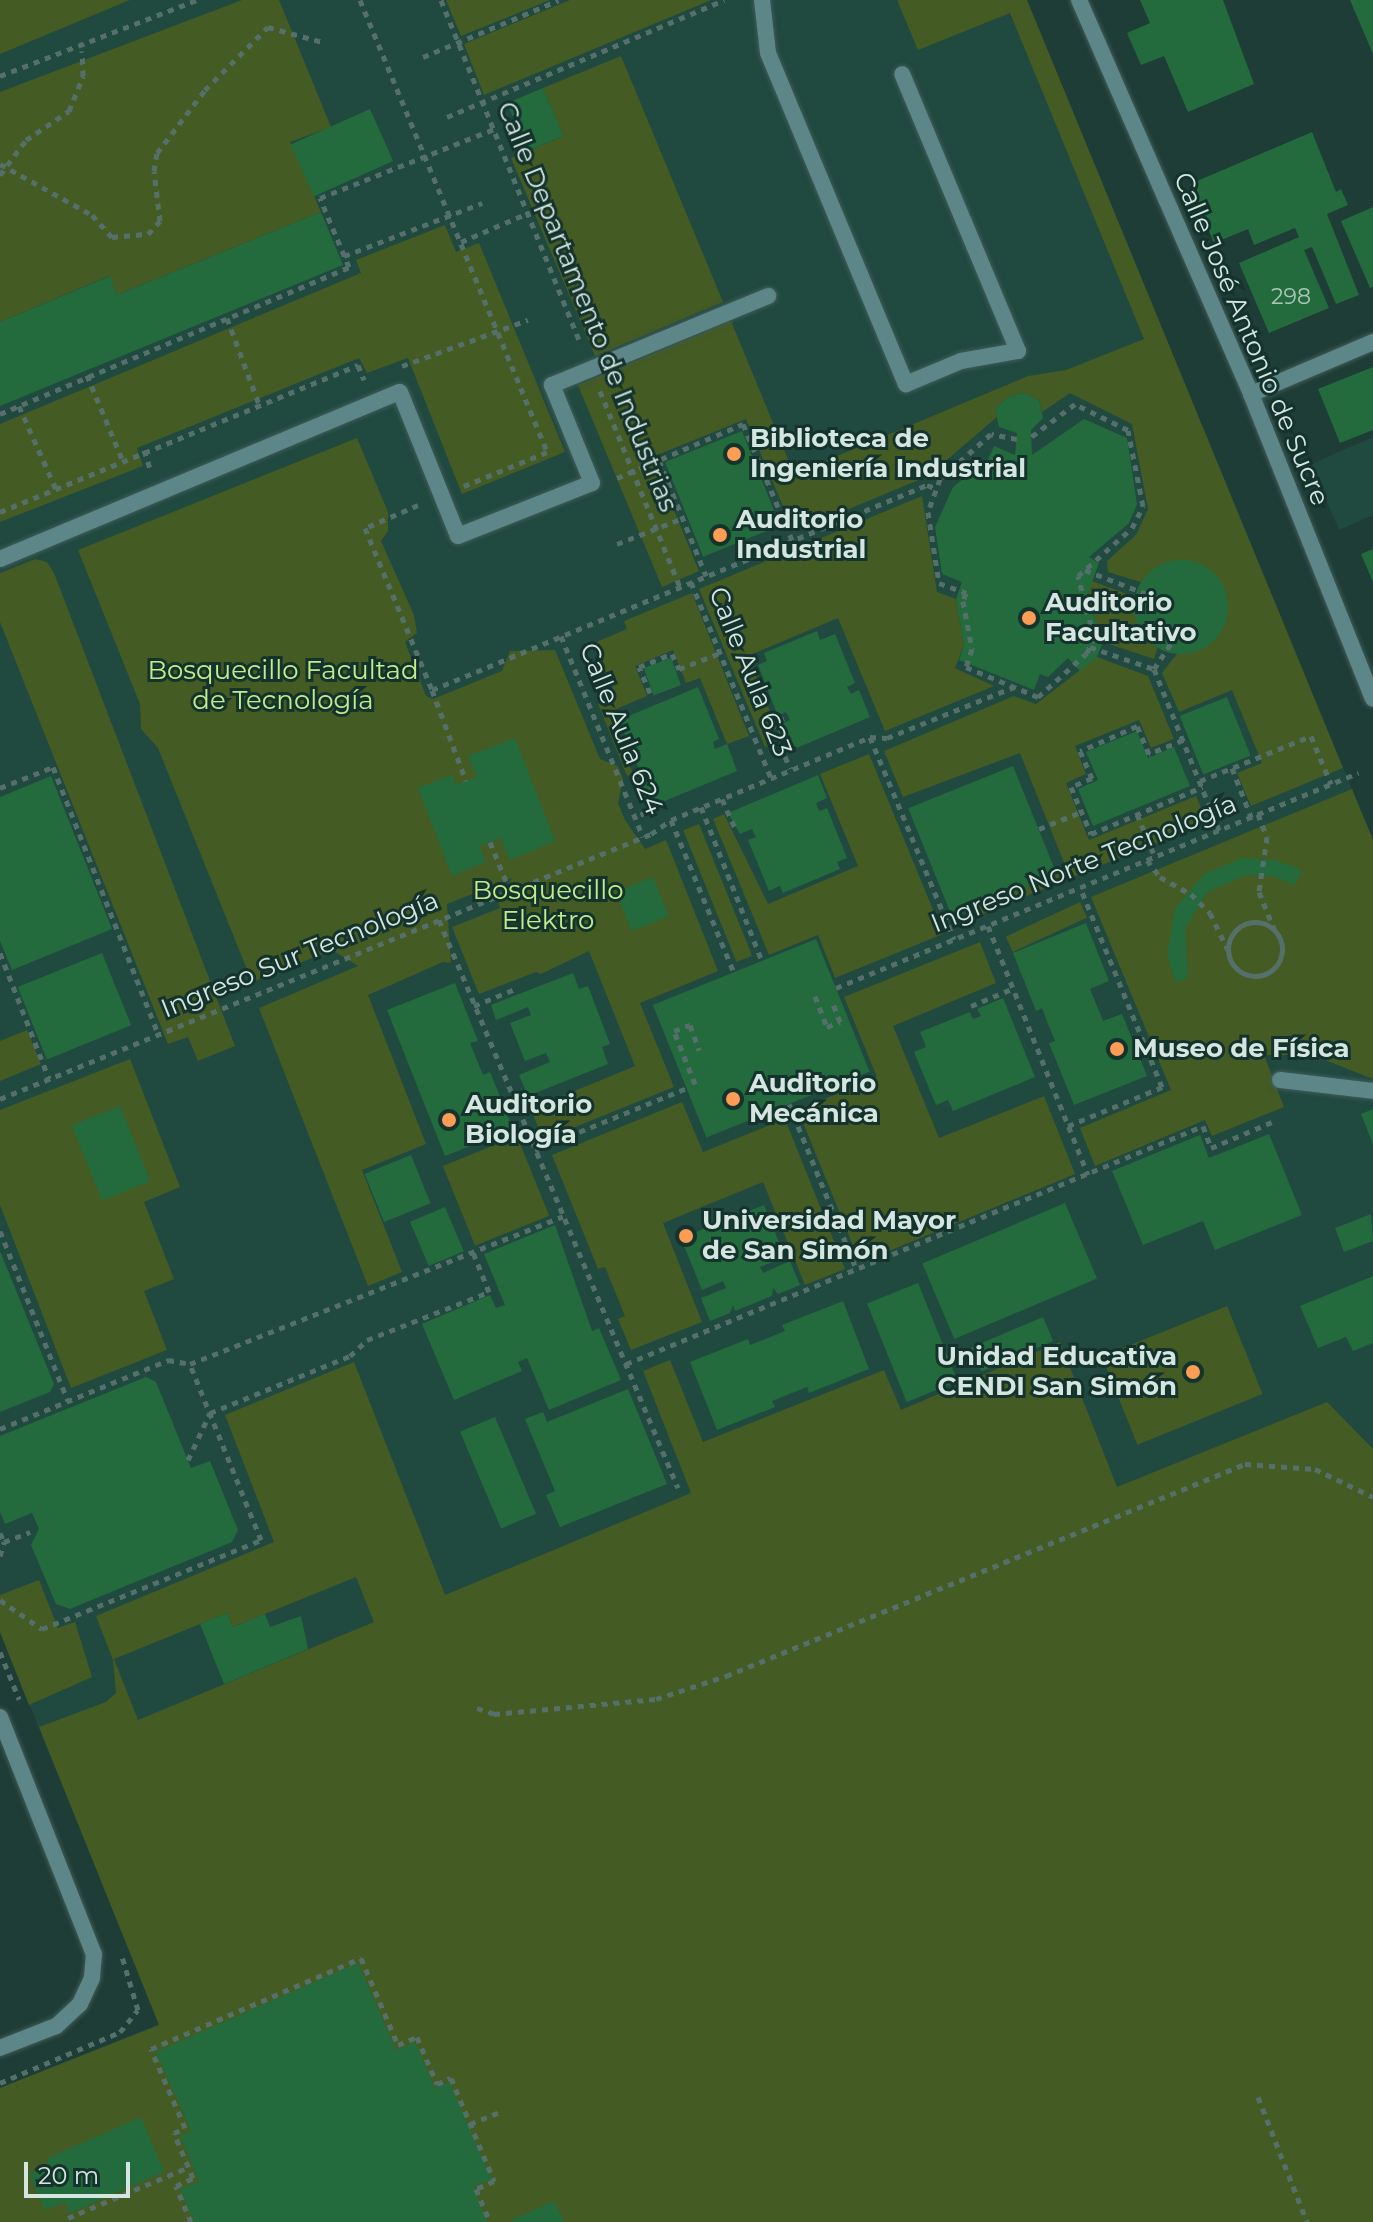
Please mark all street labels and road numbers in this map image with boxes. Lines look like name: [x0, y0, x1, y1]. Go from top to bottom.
street label: Calle Departamento de Industrias: [490, 97, 684, 517]
street label: Calle José Antonio de Sucre: [1167, 168, 1335, 510]
street label: Calle Aula 623: [702, 583, 798, 761]
street label: Calle Aula 624: [572, 639, 670, 819]
street label: Ingreso Norte Tecnología: [927, 788, 1241, 940]
street label: Ingreso Sur Tecnología: [157, 885, 443, 1025]

